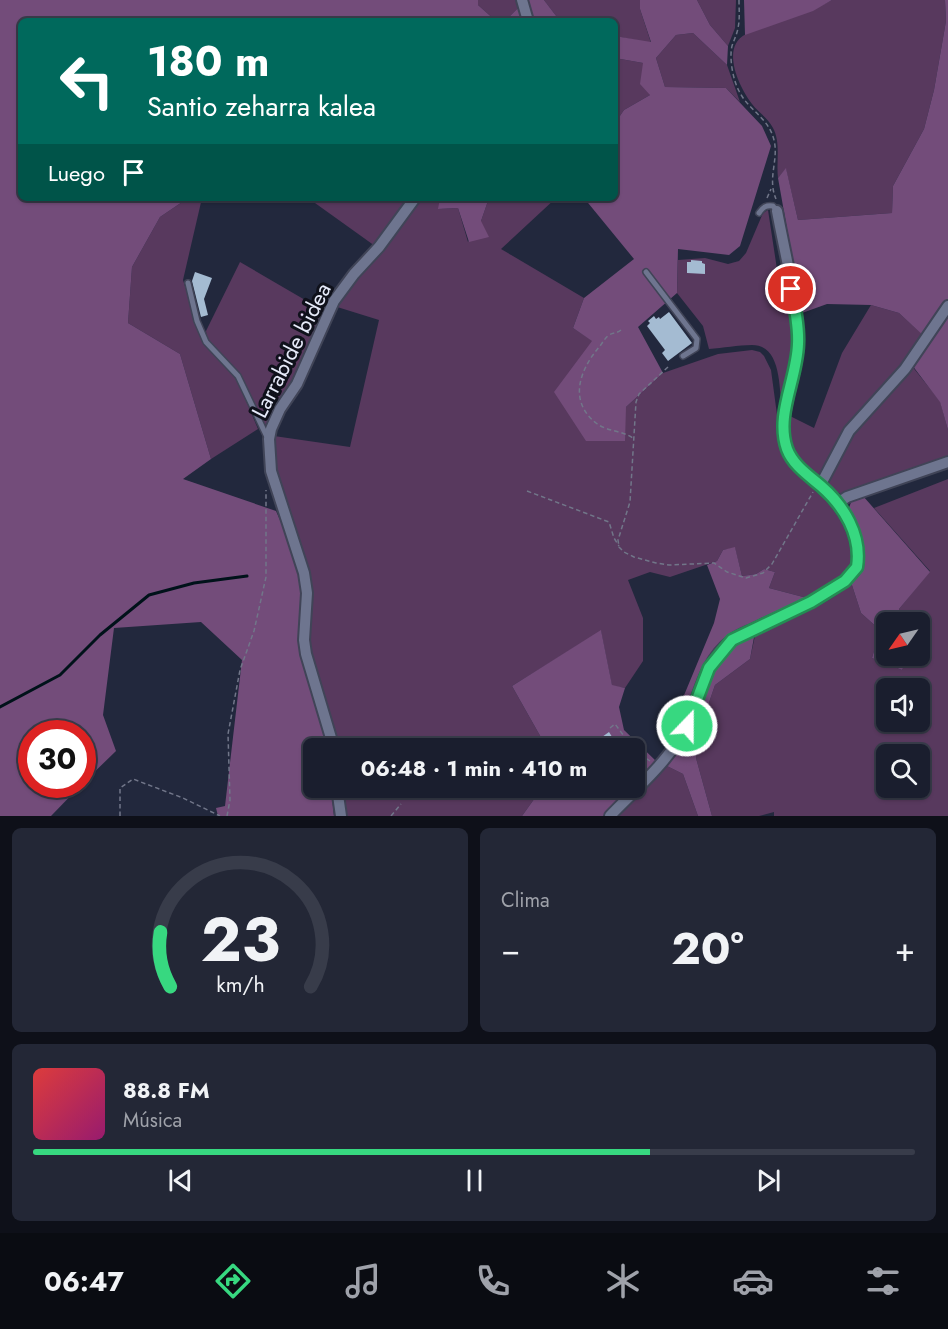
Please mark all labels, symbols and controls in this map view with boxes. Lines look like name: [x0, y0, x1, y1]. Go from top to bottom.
text: 180 m: [147, 31, 270, 92]
icon: left: [48, 42, 126, 120]
text: Santio zeharra kalea: [147, 87, 376, 126]
icon: arrive: [117, 156, 150, 189]
text: Luego: [48, 157, 105, 189]
pin: [765, 263, 816, 314]
icon: arrive: [774, 272, 807, 305]
street label: Larrabide bidea: [243, 277, 339, 423]
north arrow: [876, 612, 930, 666]
map controls: [876, 612, 930, 798]
button: sound: [876, 678, 930, 732]
position arrow: [655, 694, 719, 758]
speed limit sign: 30: [18, 720, 96, 798]
button: search: [876, 744, 930, 798]
text: 06:48 · 1 min · 410 m: [361, 752, 587, 784]
text: Clima: [501, 886, 550, 915]
text: 23: [200, 894, 280, 984]
text: 20°: [671, 916, 744, 981]
text: −: [501, 926, 520, 973]
text: +: [895, 926, 915, 973]
text: km/h: [216, 969, 264, 1000]
text: 88.8 FM: [123, 1074, 210, 1106]
text: Música: [123, 1106, 182, 1135]
icon: previous: [164, 1164, 197, 1197]
icon: pause: [458, 1164, 491, 1197]
icon: next: [752, 1164, 785, 1197]
icon: directions: [212, 1260, 254, 1302]
icon: music: [342, 1260, 384, 1302]
icon: phone: [472, 1260, 514, 1302]
icon: climate: [602, 1260, 644, 1302]
icon: car: [732, 1260, 774, 1302]
icon: filters: [862, 1260, 904, 1302]
text: 06:47: [44, 1262, 124, 1301]

